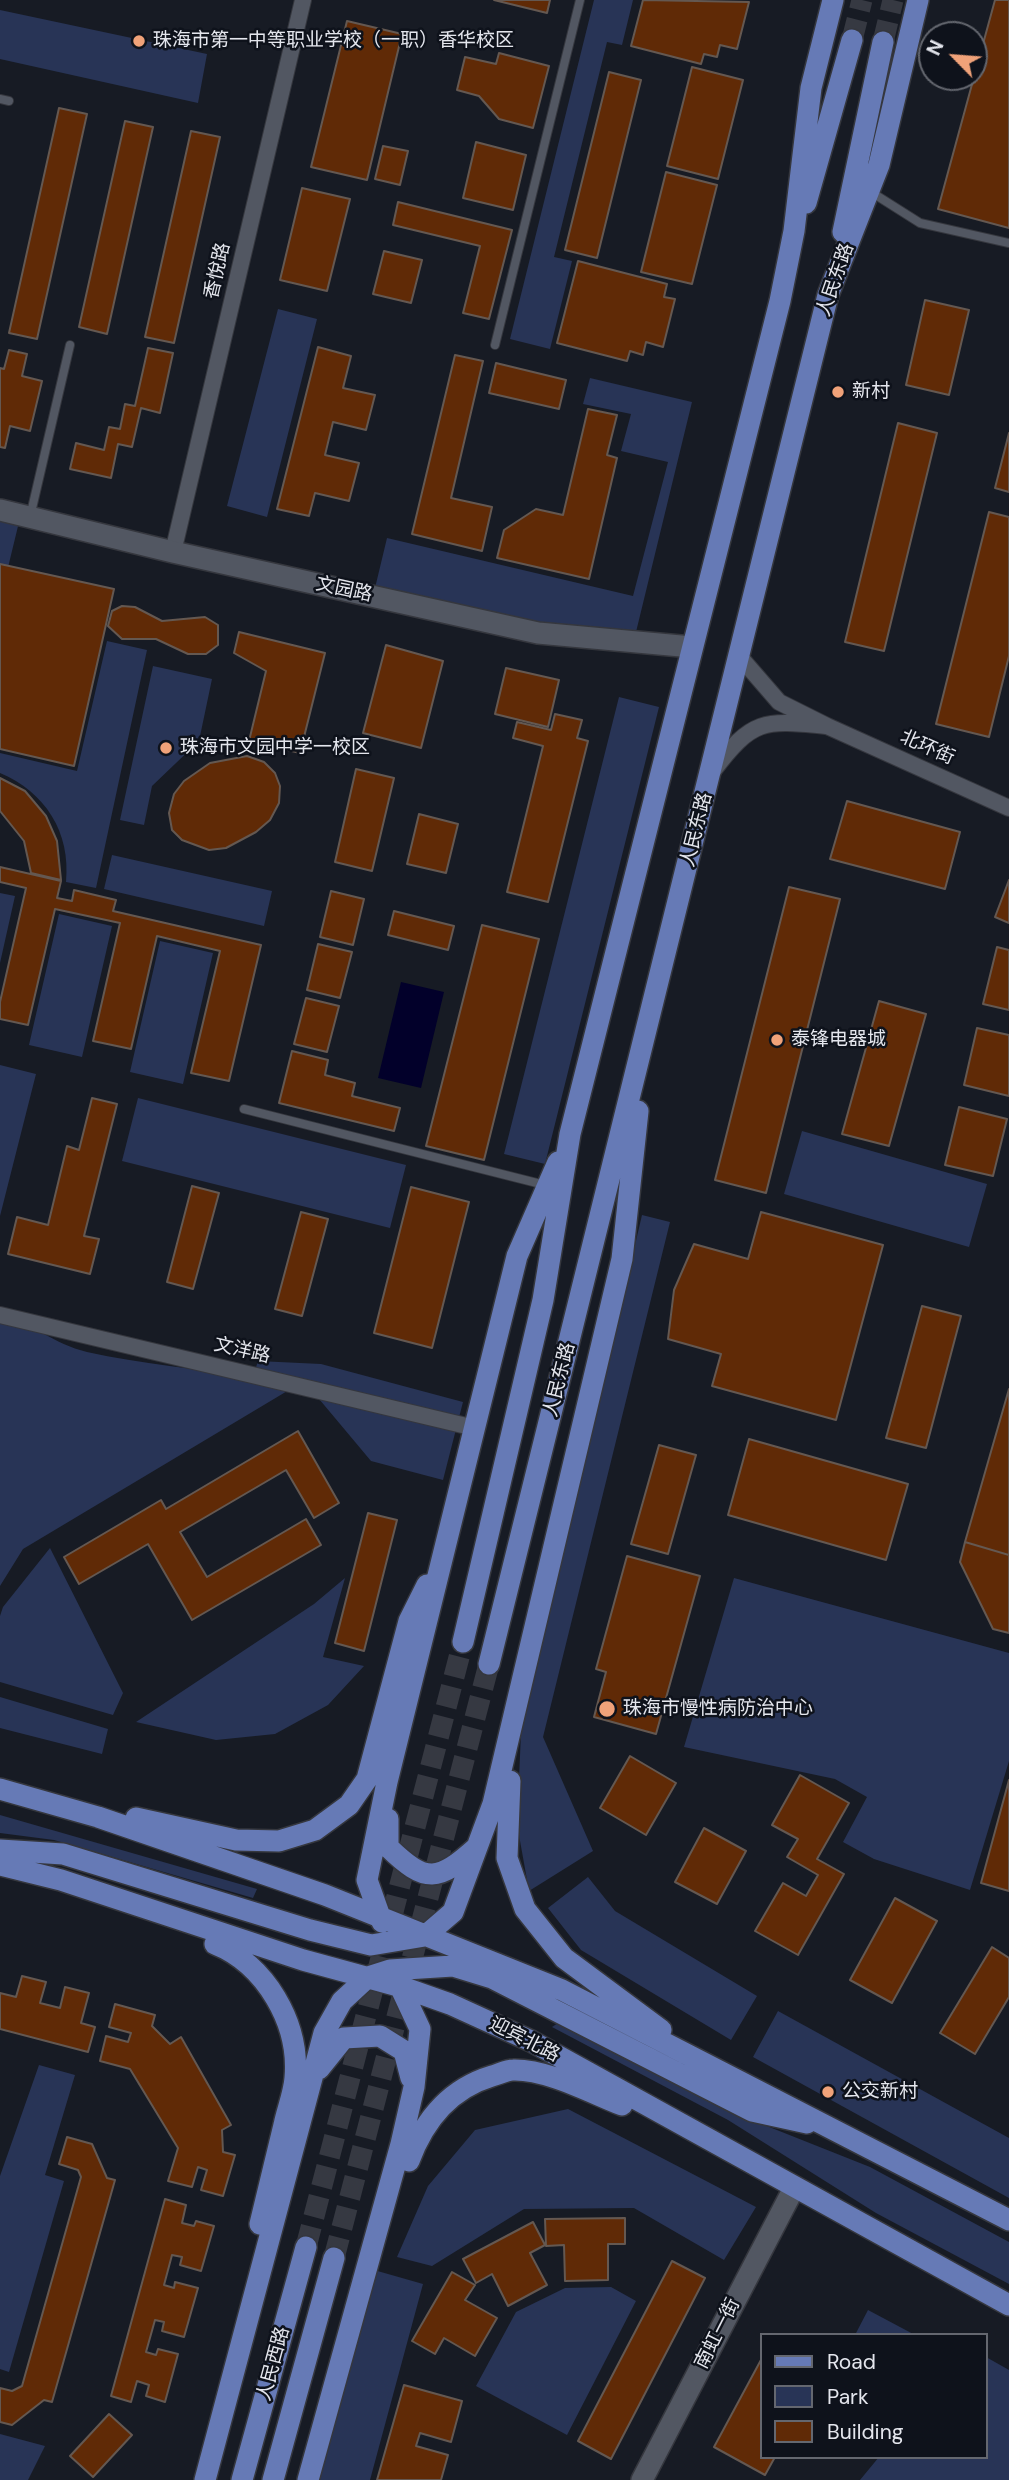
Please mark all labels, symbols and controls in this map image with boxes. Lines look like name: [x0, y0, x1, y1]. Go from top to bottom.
north arrow: [918, 21, 988, 91]
place label: 珠海市第一中等职业学校（一职）香华校区: [153, 30, 514, 52]
marker: 珠海市第一中等职业学校（一职）香华校区: [131, 33, 147, 49]
text: N: [921, 36, 950, 59]
street label: 人民东路: [813, 240, 859, 320]
street label: 香悅路: [200, 241, 236, 301]
place label: 新村: [852, 381, 890, 403]
marker: 新村: [830, 384, 846, 400]
street label: 文园路: [314, 573, 374, 607]
street label: 北环街: [896, 726, 958, 770]
place label: 珠海市文园中学一校区: [180, 737, 370, 759]
marker: 珠海市文园中学一校区: [158, 740, 174, 756]
street label: 人民东路: [677, 790, 717, 870]
place label: 泰锋电器城: [791, 1029, 886, 1051]
marker: 泰锋电器城: [769, 1032, 785, 1048]
street label: 文洋路: [212, 1333, 272, 1369]
street label: 人民东路: [540, 1340, 580, 1420]
place label: 珠海市慢性病防治中心: [623, 1698, 813, 1720]
marker: 珠海市慢性病防治中心: [597, 1699, 617, 1719]
street label: 迎宾北路: [485, 2013, 563, 2067]
place label: 公交新村: [842, 2081, 918, 2103]
marker: 公交新村: [820, 2084, 836, 2100]
street label: 南虹一街: [691, 2295, 745, 2373]
street label: 人民西路: [253, 2324, 295, 2404]
legend: [760, 2333, 988, 2459]
text: Road: [827, 2348, 876, 2376]
text: Park: [827, 2383, 868, 2411]
text: Building: [827, 2418, 903, 2446]

